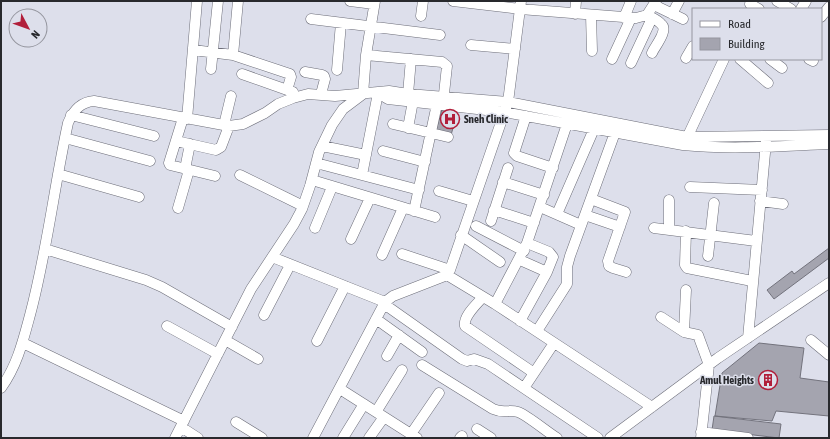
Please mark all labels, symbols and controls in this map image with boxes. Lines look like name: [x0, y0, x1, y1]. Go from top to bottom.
north arrow: [8, 8, 48, 48]
legend: [692, 8, 822, 60]
text: Road: [728, 17, 751, 31]
text: N: [29, 28, 42, 41]
text: Building: [728, 37, 766, 51]
hospital icon: Sneh Clinic: [439, 108, 461, 130]
place label: Sneh Clinic: [464, 113, 509, 125]
building icon: Amul Heights: [757, 369, 779, 391]
place label: Amul Heights: [699, 374, 754, 386]

